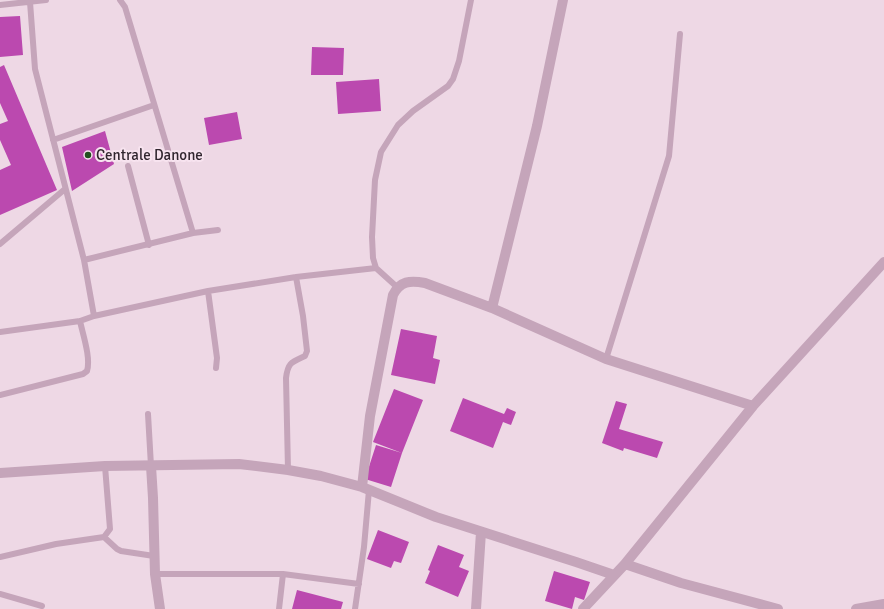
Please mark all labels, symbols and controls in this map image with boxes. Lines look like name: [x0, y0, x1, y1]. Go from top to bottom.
place label: Centrale Danone: [96, 146, 203, 164]
marker: Centrale Danone: [83, 150, 93, 160]

